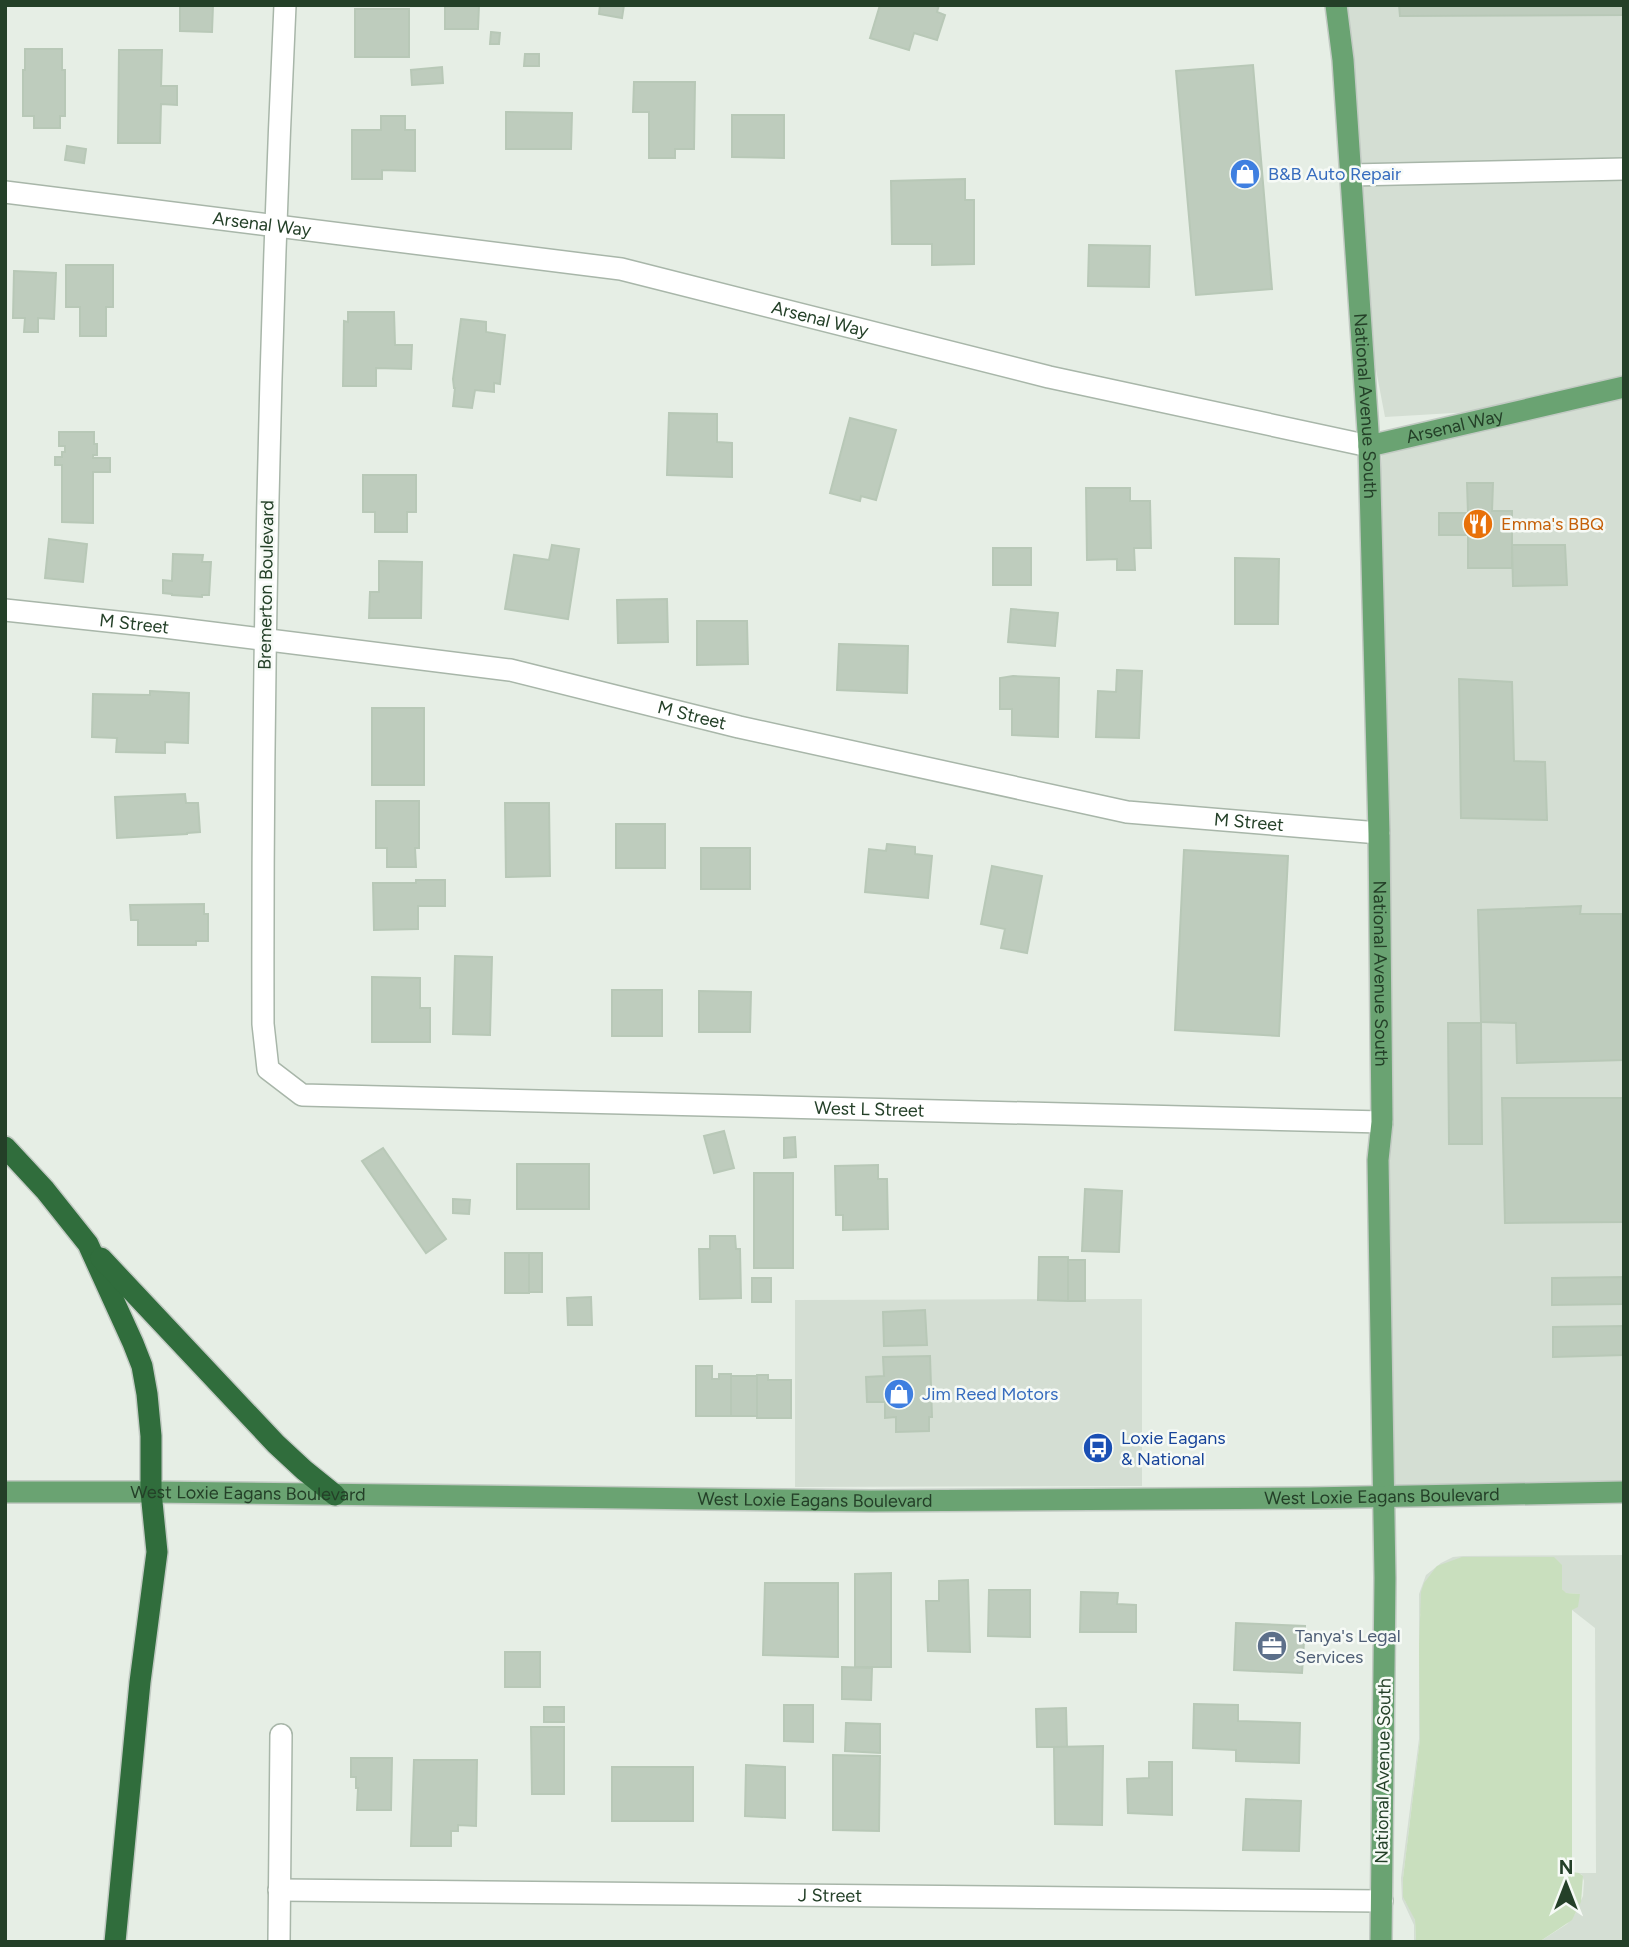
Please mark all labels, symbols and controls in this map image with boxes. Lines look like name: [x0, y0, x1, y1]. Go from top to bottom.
shop icon: B&B Auto Repair: [1228, 157, 1262, 191]
place label: B&B Auto Repair: [1268, 163, 1401, 185]
street label: Arsenal Way: [211, 207, 313, 241]
street label: Arsenal Way: [769, 296, 871, 342]
street label: National Avenue South: [1349, 312, 1381, 499]
street label: Arsenal Way: [1404, 404, 1506, 448]
street label: Bremerton Boulevard: [254, 500, 278, 670]
restaurant icon: Emma's BBQ: [1461, 507, 1495, 541]
place label: Emma's BBQ: [1501, 513, 1604, 535]
street label: M Street: [98, 609, 171, 639]
street label: M Street: [655, 696, 729, 734]
street label: M Street: [1213, 808, 1285, 836]
street label: National Avenue South: [1368, 880, 1392, 1067]
street label: West L Street: [814, 1097, 925, 1122]
shop icon: Jim Reed Motors: [882, 1377, 916, 1411]
place label: Jim Reed Motors: [922, 1383, 1058, 1405]
place label: Loxie Eagans & National: [1121, 1427, 1226, 1470]
bus stop icon: Loxie Eagans & National: [1081, 1431, 1115, 1465]
street label: West Loxie Eagans Boulevard: [130, 1481, 366, 1506]
street label: West Loxie Eagans Boulevard: [1264, 1483, 1500, 1509]
street label: West Loxie Eagans Boulevard: [697, 1488, 933, 1512]
place label: Tanya's Legal Services: [1295, 1625, 1401, 1668]
office icon: Tanya's Legal Services: [1255, 1629, 1289, 1663]
street label: National Avenue South: [1370, 1678, 1396, 1864]
north arrow: [1531, 1849, 1601, 1919]
text: N: [1559, 1856, 1573, 1879]
street label: J Street: [798, 1884, 862, 1907]

